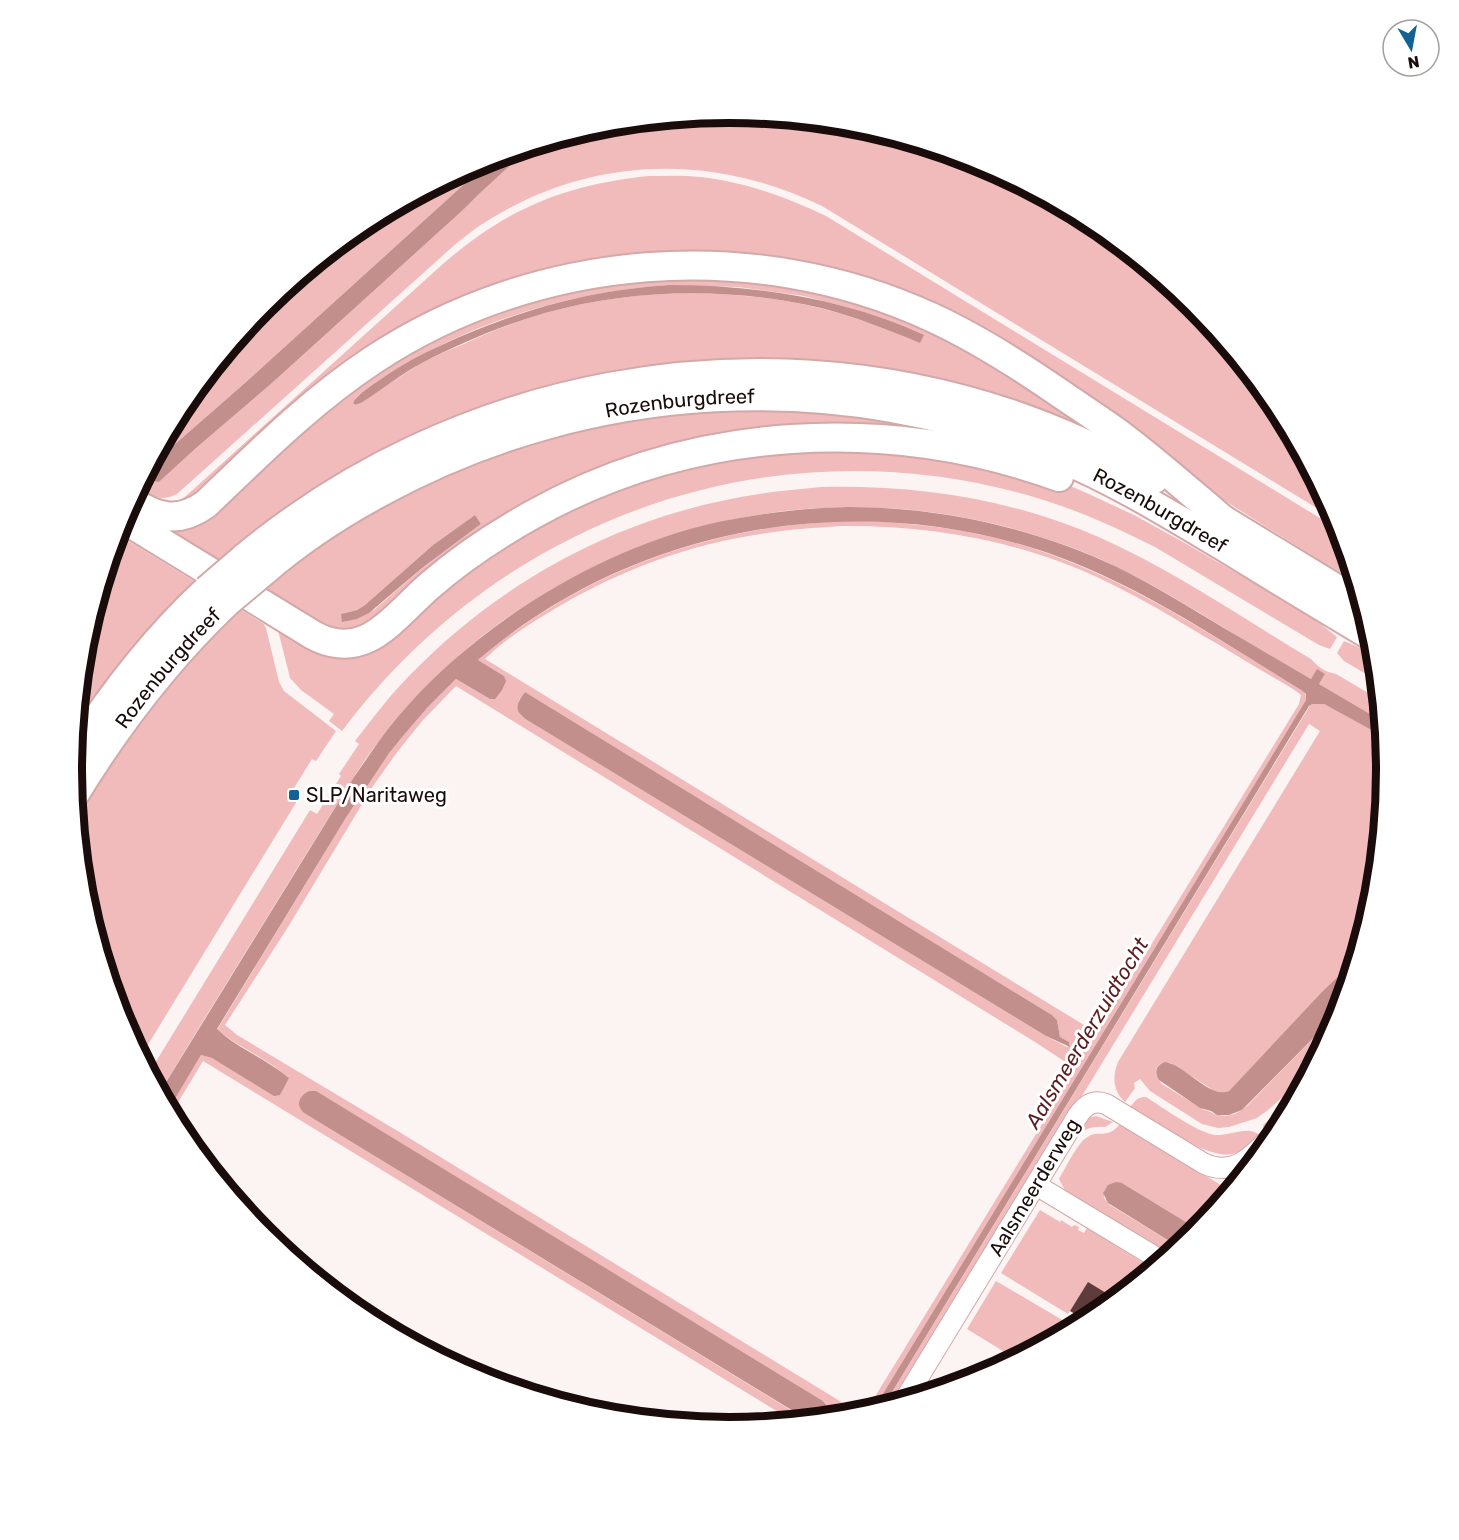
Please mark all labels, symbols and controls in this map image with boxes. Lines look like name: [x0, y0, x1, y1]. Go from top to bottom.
north arrow: [1381, 18, 1441, 78]
text: N: [1406, 52, 1421, 73]
street label: Rozenburgdreef: [603, 384, 755, 423]
street label: Rozenburgdreef: [1089, 463, 1232, 558]
street label: Rozenburgdreef: [110, 603, 226, 733]
place label: SLP/Naritaweg: [306, 783, 447, 807]
marker: SLP/Naritaweg: [287, 788, 301, 802]
water label: Aalsmeerderzuidtocht: [1019, 932, 1154, 1133]
street label: Aalsmeerderweg: [983, 1114, 1085, 1260]

